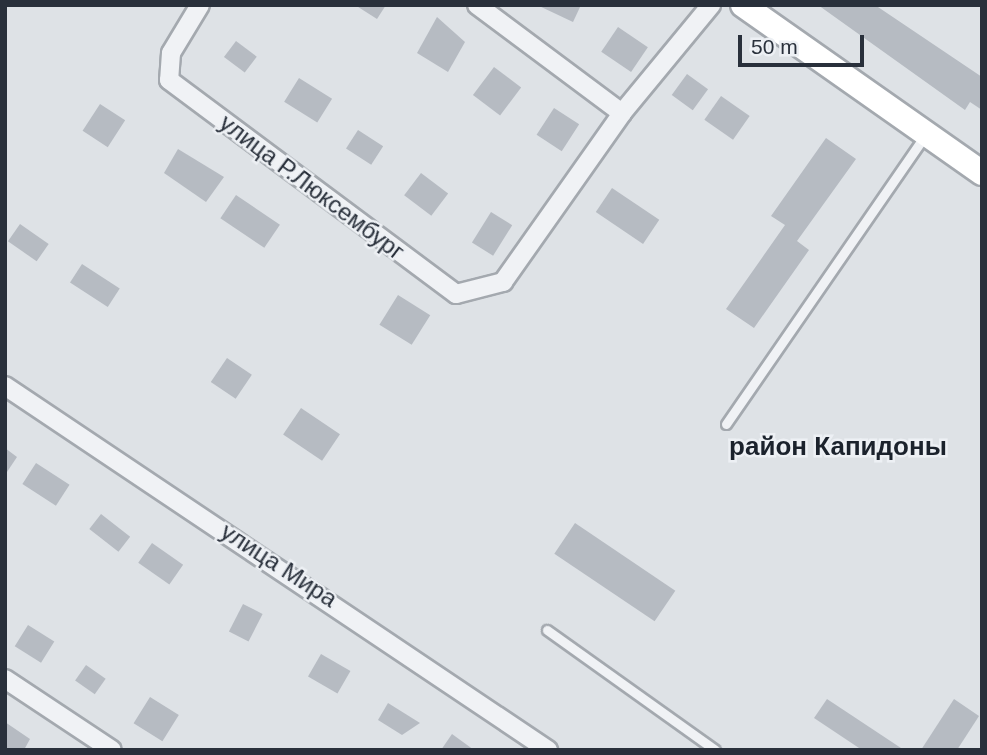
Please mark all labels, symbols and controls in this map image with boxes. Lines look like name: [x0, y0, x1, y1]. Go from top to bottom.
scale bar: [742, 21, 868, 65]
text: 50 m: [751, 35, 798, 58]
street label: улица Р.Люксембург: [214, 108, 410, 266]
district label: район Капидоны: [729, 431, 947, 463]
street label: улица Мира: [215, 517, 343, 613]

